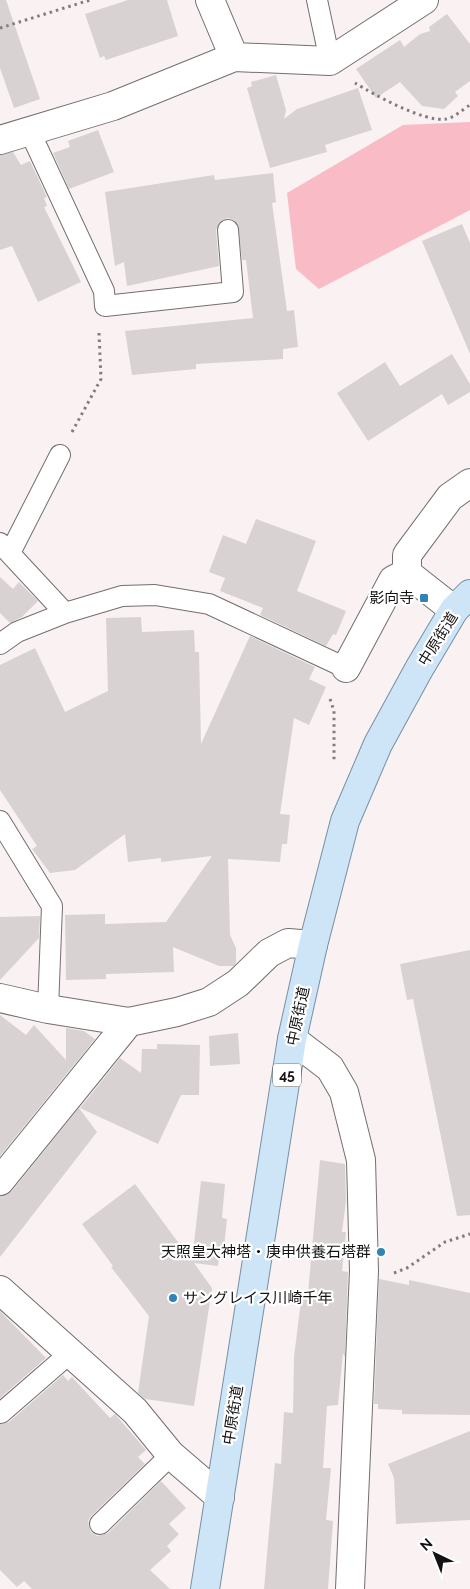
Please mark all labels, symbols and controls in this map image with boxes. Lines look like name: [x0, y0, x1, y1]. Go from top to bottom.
place label: 影向寺: [369, 589, 414, 607]
marker: 影向寺: [418, 592, 430, 604]
street label: 中原街道: [414, 609, 462, 669]
street label: 中原街道: [283, 985, 313, 1047]
road number: 45: [273, 1064, 301, 1086]
place label: 天照皇大神塔・庚申供養石塔群: [161, 1243, 371, 1261]
marker: 天照皇大神塔・庚申供養石塔群: [375, 1246, 387, 1258]
place label: サングレイス川崎千年: [183, 1289, 333, 1307]
marker: サングレイス川崎千年: [167, 1292, 179, 1304]
street label: 中原街道: [219, 1384, 247, 1446]
north arrow: [410, 1529, 460, 1579]
text: N: [417, 1535, 435, 1554]

